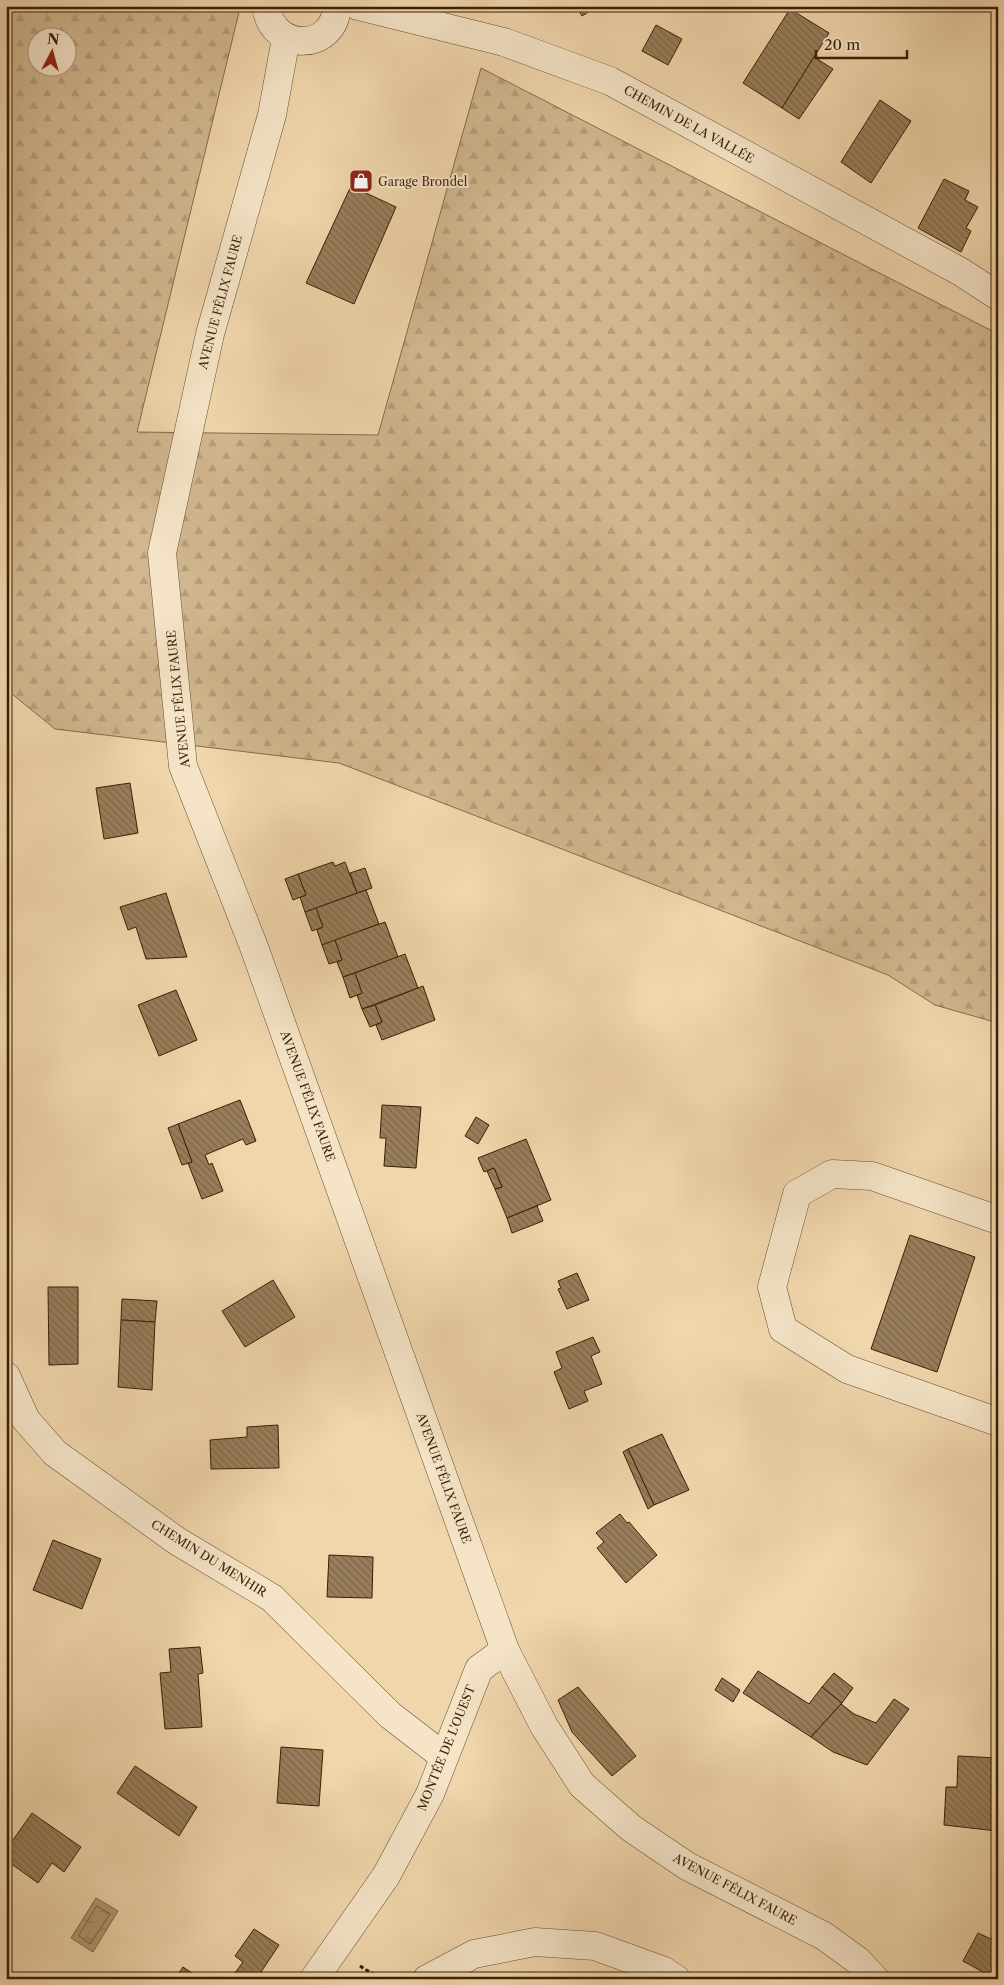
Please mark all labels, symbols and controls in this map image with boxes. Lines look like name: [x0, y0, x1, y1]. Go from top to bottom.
north arrow: [28, 28, 78, 78]
scale bar: [816, 28, 908, 60]
text: N: [46, 29, 60, 49]
text: 20 m: [824, 35, 860, 54]
street label: CHEMIN DE LA VALLÉE: [621, 81, 757, 166]
shop icon: Garage Brondel: [348, 168, 374, 194]
place label: Garage Brondel: [378, 174, 468, 189]
street label: AVENUE FÉLIX FAURE: [194, 233, 245, 372]
street label: AVENUE FÉLIX FAURE: [162, 630, 193, 770]
street label: AVENUE FÉLIX FAURE: [277, 1027, 340, 1163]
street label: AVENUE FÉLIX FAURE: [413, 1409, 476, 1545]
street label: CHEMIN DU MENHIR: [148, 1516, 271, 1600]
street label: MONTÉE DE L'OUEST: [413, 1682, 478, 1813]
street label: AVENUE FÉLIX FAURE: [670, 1849, 800, 1928]

